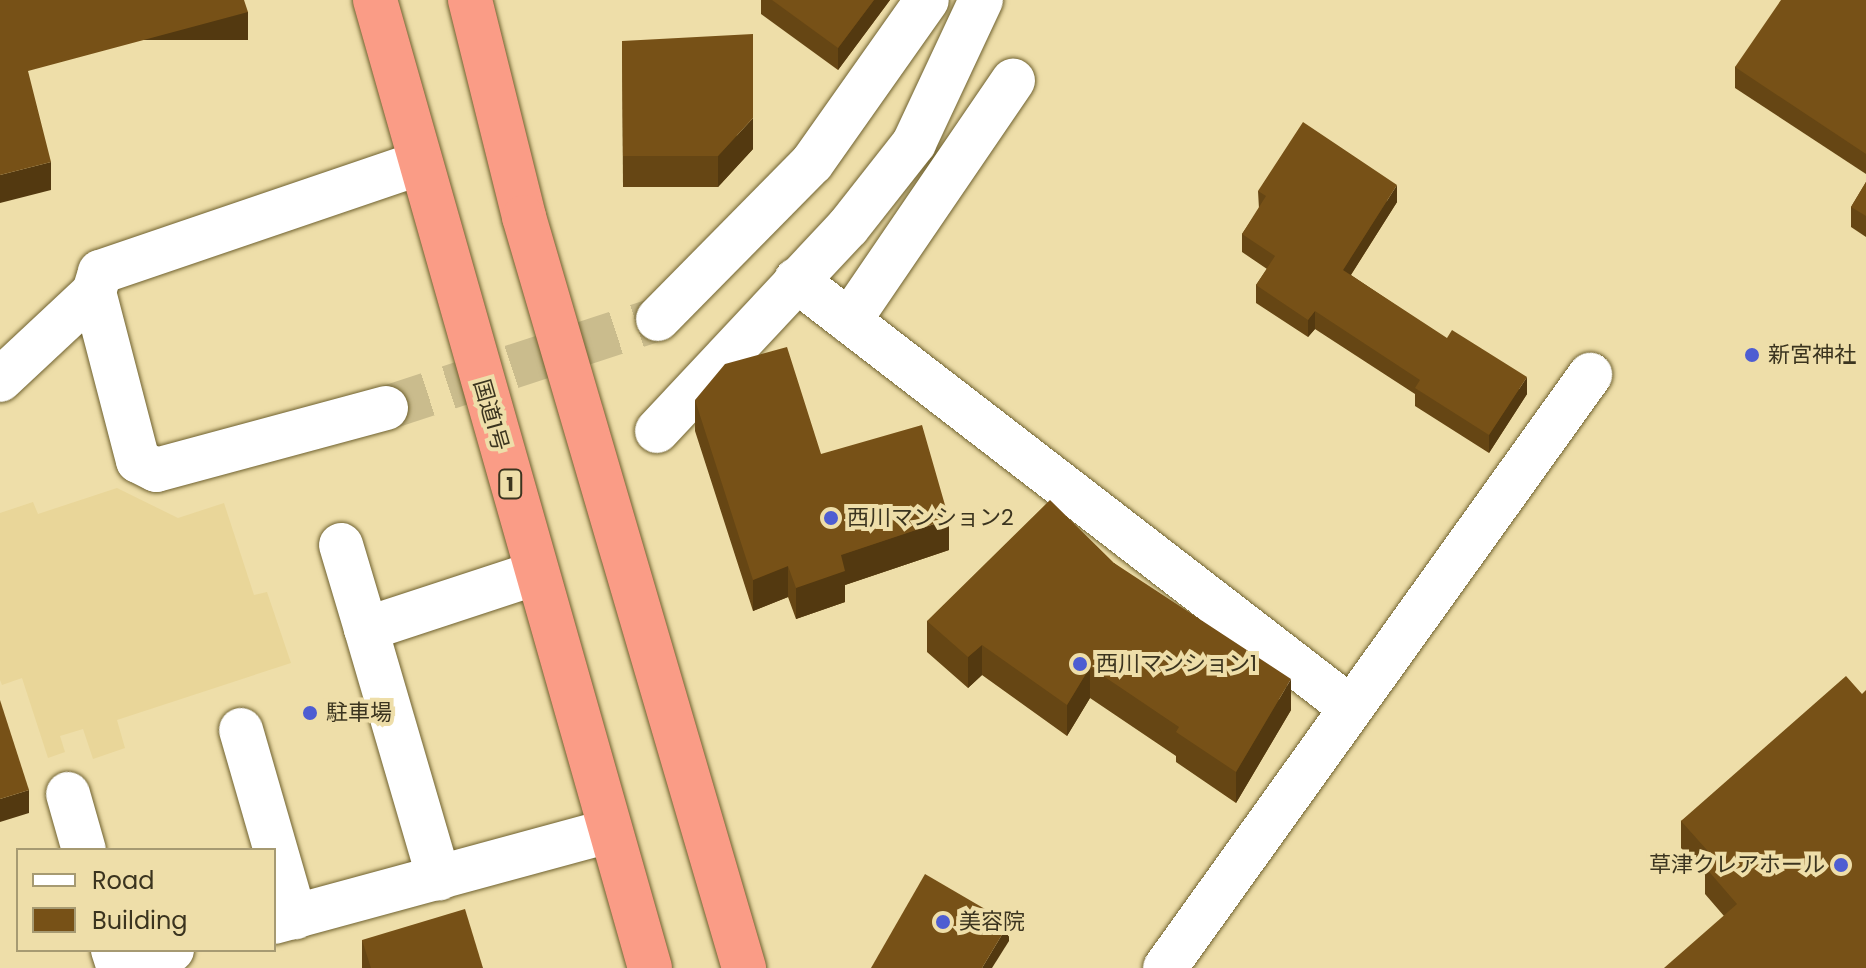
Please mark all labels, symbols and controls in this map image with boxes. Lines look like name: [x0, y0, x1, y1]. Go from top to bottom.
place label: 新宮神社: [1768, 342, 1856, 368]
marker: 新宮神社: [1743, 346, 1761, 364]
street label: 国道1号: [468, 376, 514, 454]
road number: 1: [498, 468, 522, 500]
place label: 西川マンション2: [847, 505, 1014, 531]
marker: 西川マンション2: [822, 509, 840, 527]
place label: 西川マンション1: [1096, 651, 1257, 677]
marker: 西川マンション1: [1071, 655, 1089, 673]
place label: 駐車場: [326, 700, 392, 726]
marker: 駐車場: [301, 704, 319, 722]
legend: [16, 848, 276, 952]
place label: 草津クレアホール: [1649, 852, 1825, 878]
marker: 草津クレアホール: [1832, 856, 1850, 874]
text: Road: [92, 864, 154, 897]
text: Building: [92, 904, 188, 937]
place label: 美容院: [959, 909, 1025, 935]
marker: 美容院: [934, 913, 952, 931]

